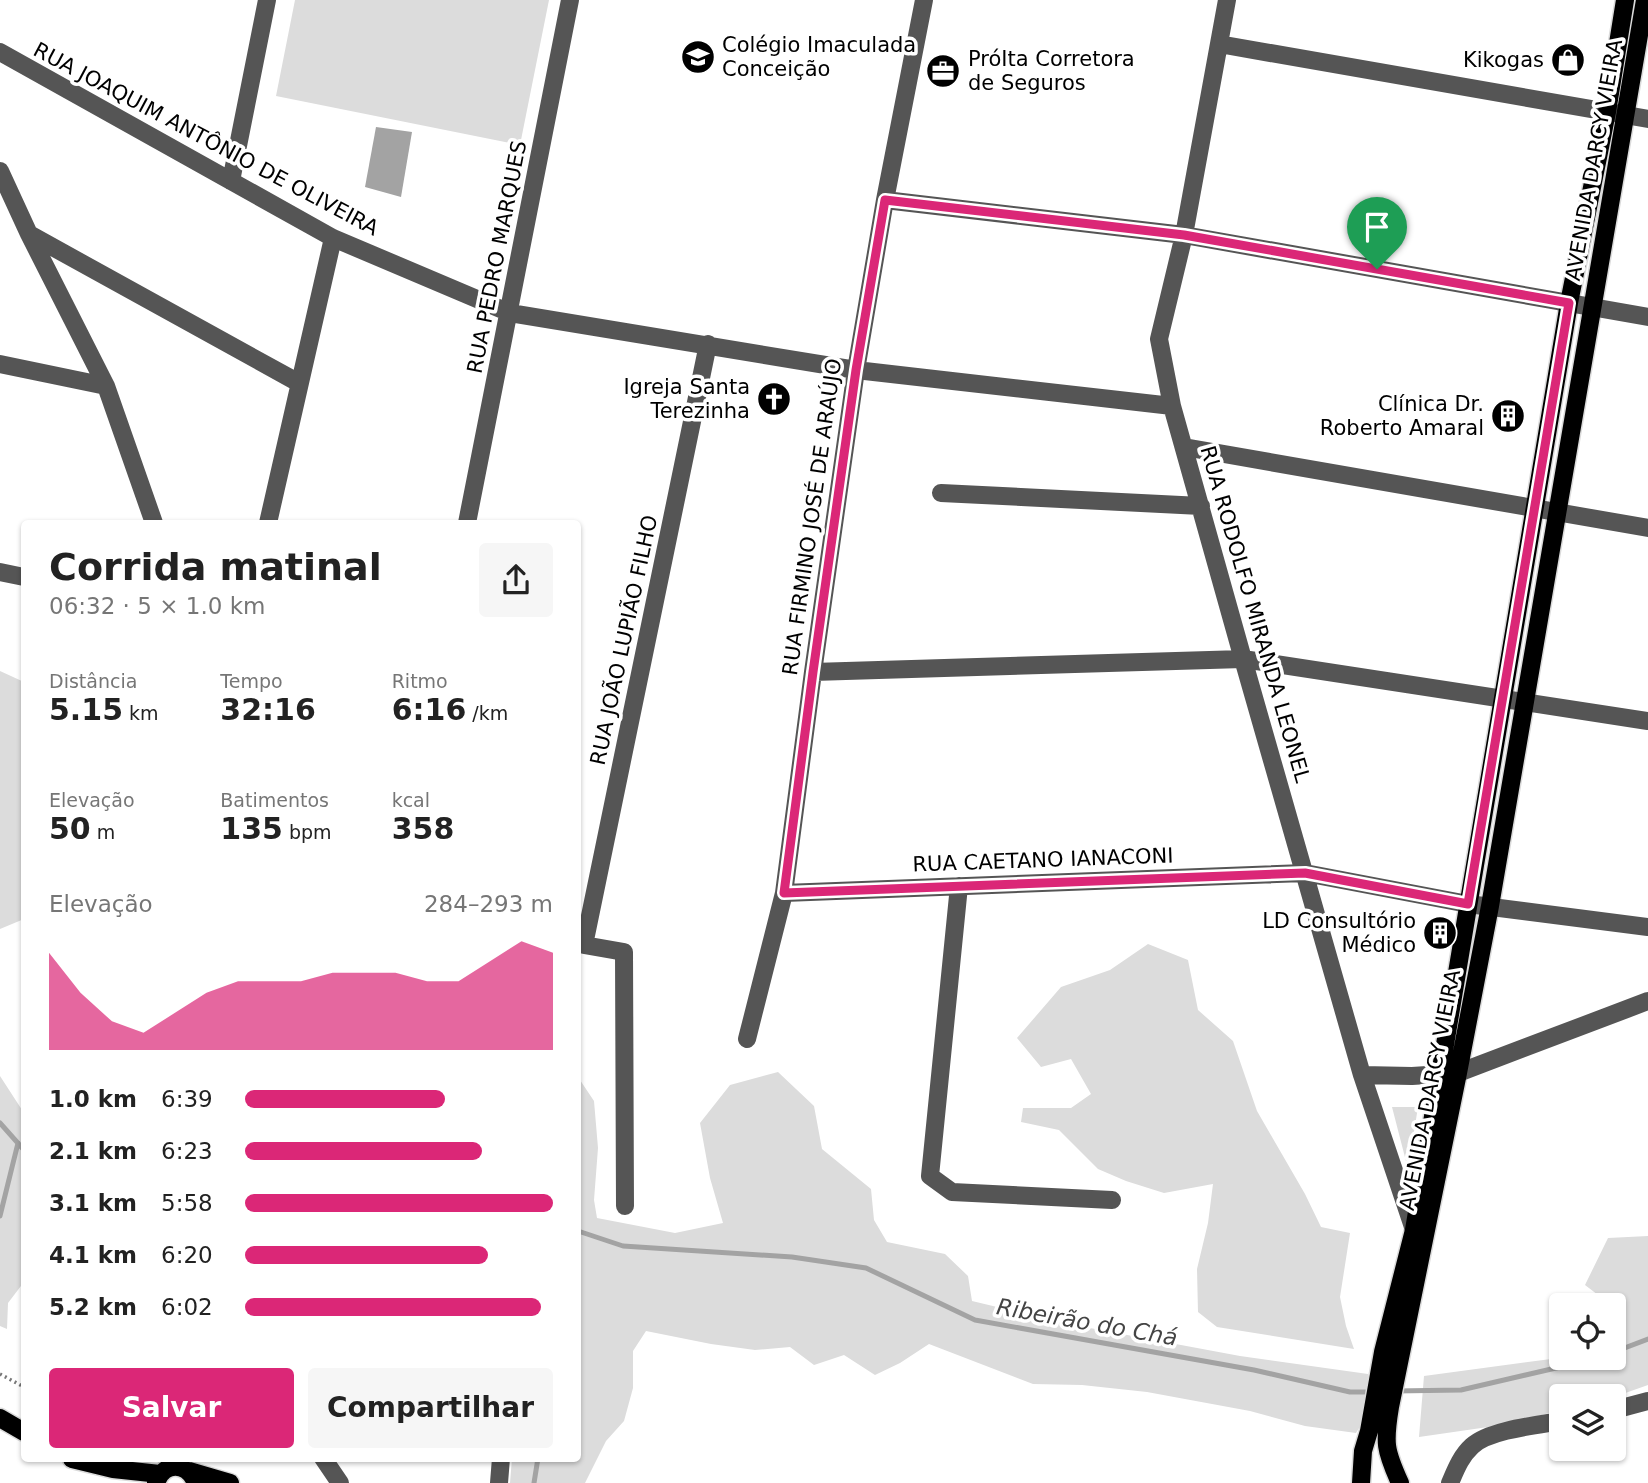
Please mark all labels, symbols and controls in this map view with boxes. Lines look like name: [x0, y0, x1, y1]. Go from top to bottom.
place label: Colégio Imaculada Conceição: [722, 33, 916, 81]
street label: RUA JOAQUIM ANTÔNIO DE OLIVEIRA: [29, 37, 384, 241]
street label: AVENIDA DARCY VIEIRA: [1561, 37, 1627, 283]
school or university icon: Colégio Imaculada Conceição: [679, 38, 717, 76]
shop icon: Kikogas: [1549, 41, 1587, 79]
place label: PróIta Corretora de Seguros: [968, 47, 1135, 95]
place label: Kikogas: [1463, 48, 1544, 72]
office icon: PróIta Corretora de Seguros: [924, 52, 962, 90]
street label: RUA PEDRO MARQUES: [463, 139, 531, 375]
pin: [1347, 197, 1407, 269]
icon: arrive: [1358, 208, 1396, 246]
street label: RUA FIRMINO JOSÉ DE ARAÚJO: [777, 357, 846, 677]
place label: Igreja Santa Terezinha: [623, 375, 750, 423]
church icon: Igreja Santa Terezinha: [755, 380, 793, 418]
place label: Clínica Dr. Roberto Amaral: [1320, 392, 1484, 440]
building icon: Clínica Dr. Roberto Amaral: [1489, 397, 1527, 435]
street label: RUA RODOLFO MIRANDA LEONEL: [1195, 443, 1315, 785]
street label: RUA JOÃO LUPIÃO FILHO: [584, 512, 662, 767]
button: share: [479, 543, 553, 617]
text: Corrida matinal: [49, 545, 382, 589]
text: 06:32 · 5 × 1.0 km: [49, 593, 265, 619]
text: Distância: [49, 670, 137, 692]
text: Tempo: [220, 670, 283, 692]
text: Ritmo: [392, 670, 448, 692]
text: 5.15: [49, 692, 123, 727]
text: 32:16: [220, 692, 316, 727]
text: 6:16: [392, 692, 466, 727]
text: km: [123, 702, 159, 724]
text: /km: [466, 702, 508, 724]
text: Elevação: [49, 789, 135, 811]
text: Batimentos: [220, 789, 329, 811]
text: kcal: [392, 789, 430, 811]
text: 50: [49, 811, 91, 846]
text: 135: [220, 811, 283, 846]
text: 358: [392, 811, 454, 846]
text: m: [91, 821, 115, 843]
text: bpm: [283, 821, 332, 843]
street label: RUA CAETANO IANACONI: [912, 843, 1174, 877]
text: Elevação: [49, 891, 153, 917]
text: 284–293 m: [424, 891, 553, 917]
place label: LD Consultório Médico: [1262, 909, 1416, 957]
building icon: LD Consultório Médico: [1421, 914, 1459, 952]
street label: AVENIDA DARCY VIEIRA: [1395, 967, 1465, 1213]
text: 1.0 km: [49, 1086, 137, 1112]
text: 6:39: [161, 1086, 213, 1112]
text: 2.1 km: [49, 1138, 137, 1164]
text: 6:23: [161, 1138, 213, 1164]
text: 3.1 km: [49, 1190, 137, 1216]
text: 5:58: [161, 1190, 213, 1216]
text: 4.1 km: [49, 1242, 137, 1268]
text: 6:20: [161, 1242, 213, 1268]
water label: Ribeirão do Chá: [995, 1293, 1179, 1351]
map controls: [1549, 1293, 1626, 1461]
button: locate: [1549, 1293, 1626, 1370]
text: 5.2 km: [49, 1294, 137, 1320]
text: 6:02: [161, 1294, 213, 1320]
button: Salvar: [49, 1368, 294, 1448]
button: Compartilhar: [308, 1368, 553, 1448]
button: layers: [1549, 1384, 1626, 1461]

